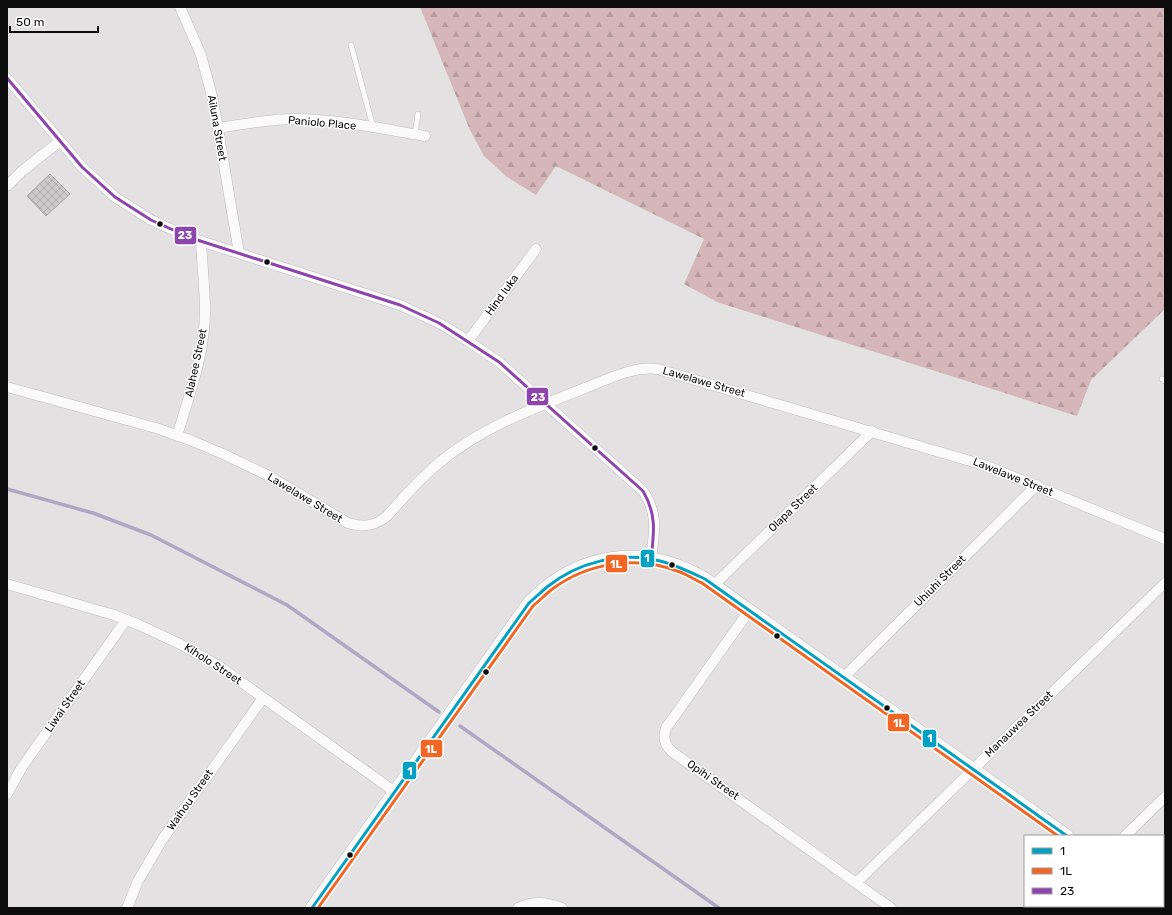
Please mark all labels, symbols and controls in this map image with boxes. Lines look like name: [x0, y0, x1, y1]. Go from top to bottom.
scale bar: [10, 8, 98, 34]
text: 50 m: [16, 15, 44, 29]
street label: Ailuna Street: [205, 94, 229, 163]
street label: Paniolo Place: [287, 114, 357, 132]
unlabelled marker: [155, 219, 165, 229]
line badge: 23: [174, 226, 197, 245]
text: 23: [178, 229, 192, 242]
unlabelled marker: [262, 257, 272, 267]
street label: Hind Iuka: [483, 272, 521, 318]
street label: Alahee Street: [182, 327, 210, 398]
street label: Lawelawe Street: [661, 364, 747, 400]
line badge: 23: [526, 387, 549, 406]
text: 23: [531, 391, 545, 404]
unlabelled marker: [590, 443, 600, 453]
street label: Lawelawe Street: [971, 455, 1056, 499]
street label: Lawelawe Street: [265, 471, 345, 526]
street label: Olapa Street: [766, 481, 821, 535]
line badge: 1: [640, 549, 655, 568]
text: 1: [644, 552, 650, 565]
street label: Uhiuhi Street: [912, 552, 969, 609]
line badge: 1L: [605, 554, 628, 573]
text: 1L: [610, 558, 622, 571]
unlabelled marker: [667, 560, 677, 570]
unlabelled marker: [772, 631, 782, 641]
street label: Kiholo Street: [182, 641, 245, 688]
unlabelled marker: [481, 667, 491, 677]
street label: Liwai Street: [42, 677, 88, 735]
street label: Manauwea Street: [982, 688, 1056, 760]
unlabelled marker: [882, 703, 892, 713]
line badge: 1L: [887, 713, 910, 732]
text: 1L: [893, 717, 905, 730]
line badge: 1: [922, 729, 937, 748]
text: 1: [927, 732, 933, 745]
line badge: 1L: [420, 739, 443, 758]
text: 1L: [425, 743, 437, 756]
street label: Opihi Street: [684, 757, 742, 803]
line badge: 1: [402, 761, 417, 780]
text: 1: [407, 765, 413, 778]
street label: Waihou Street: [164, 766, 216, 833]
legend: [1024, 835, 1164, 907]
text: 1: [1060, 844, 1065, 858]
unlabelled marker: [345, 850, 355, 860]
text: 1L: [1060, 864, 1072, 878]
text: 23: [1060, 884, 1074, 898]

